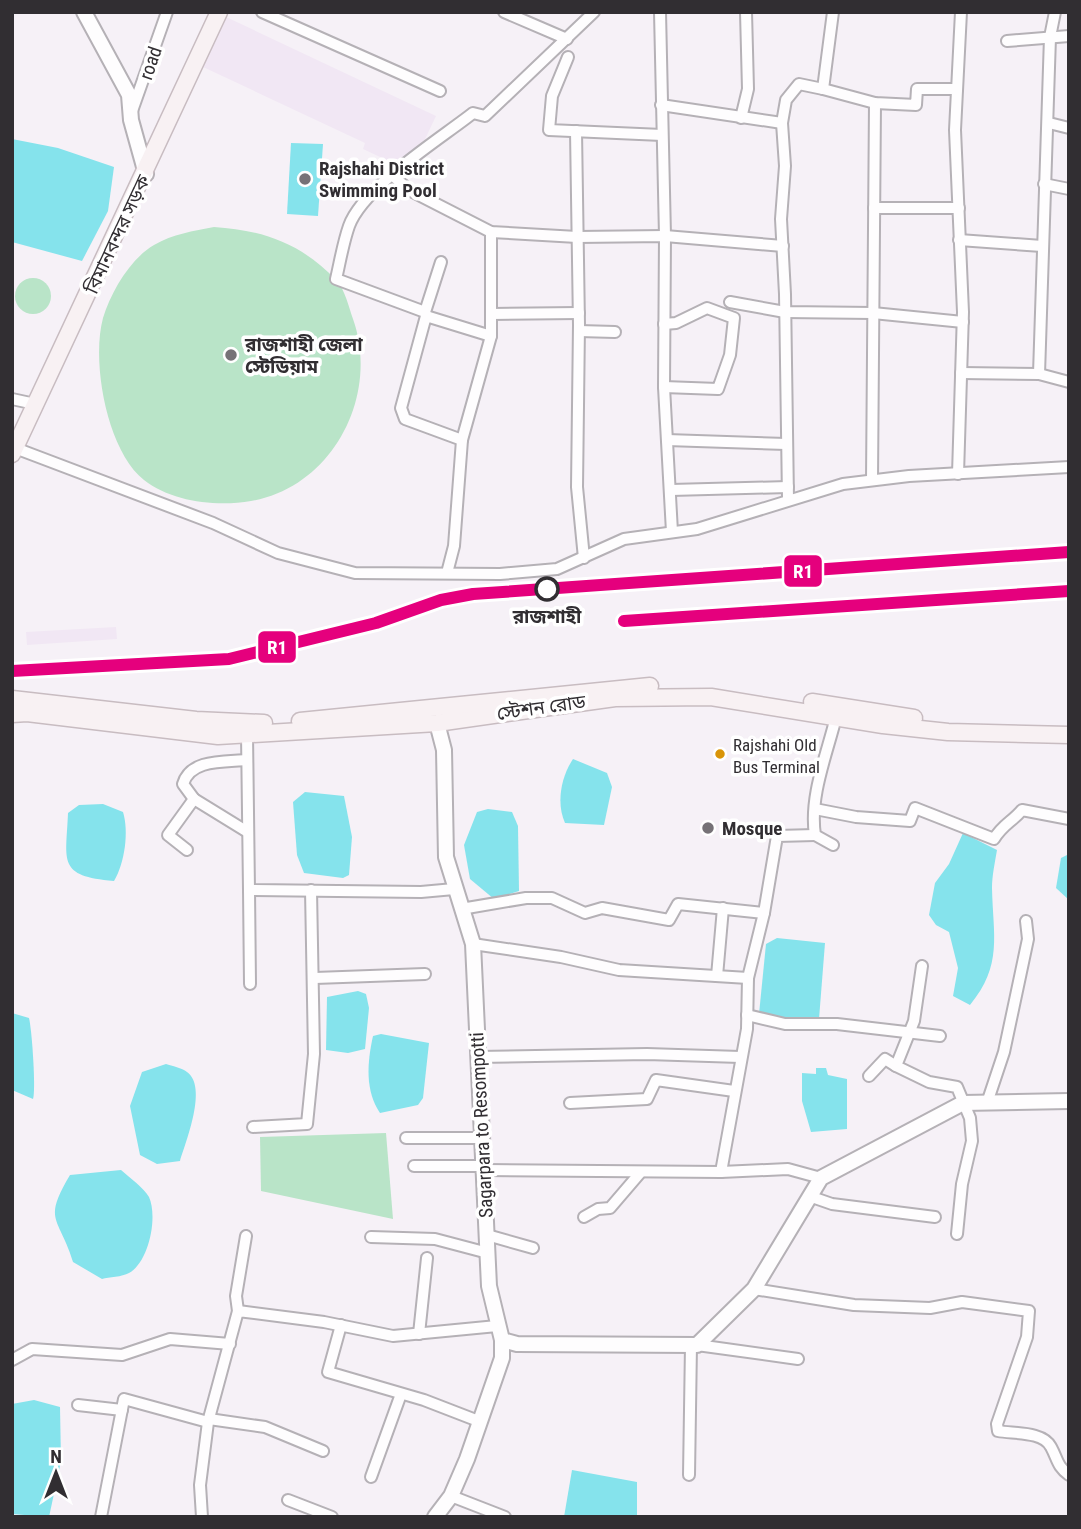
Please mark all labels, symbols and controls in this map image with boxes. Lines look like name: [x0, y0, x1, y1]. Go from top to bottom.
street label: road: [134, 44, 167, 83]
place label: Rajshahi District Swimming Pool: [319, 157, 444, 202]
street label: বিমানবন্দর সড়ক: [79, 171, 155, 298]
marker: Rajshahi District Swimming Pool: [297, 171, 313, 187]
place label: রাজশাহী জেলা স্টেডিয়াম: [244, 333, 363, 378]
marker: রাজশাহী জেলা স্টেডিয়াম: [223, 347, 239, 363]
line badge: R1: [783, 554, 823, 588]
text: R1: [793, 560, 813, 583]
marker: রাজশাহী: [535, 577, 559, 601]
place label: রাজশাহী: [512, 605, 582, 628]
line badge: R1: [257, 630, 297, 664]
text: R1: [267, 636, 287, 659]
street label: স্টেশন রোড: [495, 690, 587, 725]
place label: Rajshahi Old Bus Terminal: [733, 735, 820, 777]
marker: Rajshahi Old Bus Terminal: [713, 747, 727, 761]
place label: Mosque: [722, 817, 782, 840]
marker: Mosque: [700, 820, 716, 836]
street label: Sagarpara to Resompotti: [465, 1032, 498, 1218]
north arrow: [21, 1438, 91, 1508]
text: N: [50, 1445, 62, 1468]

